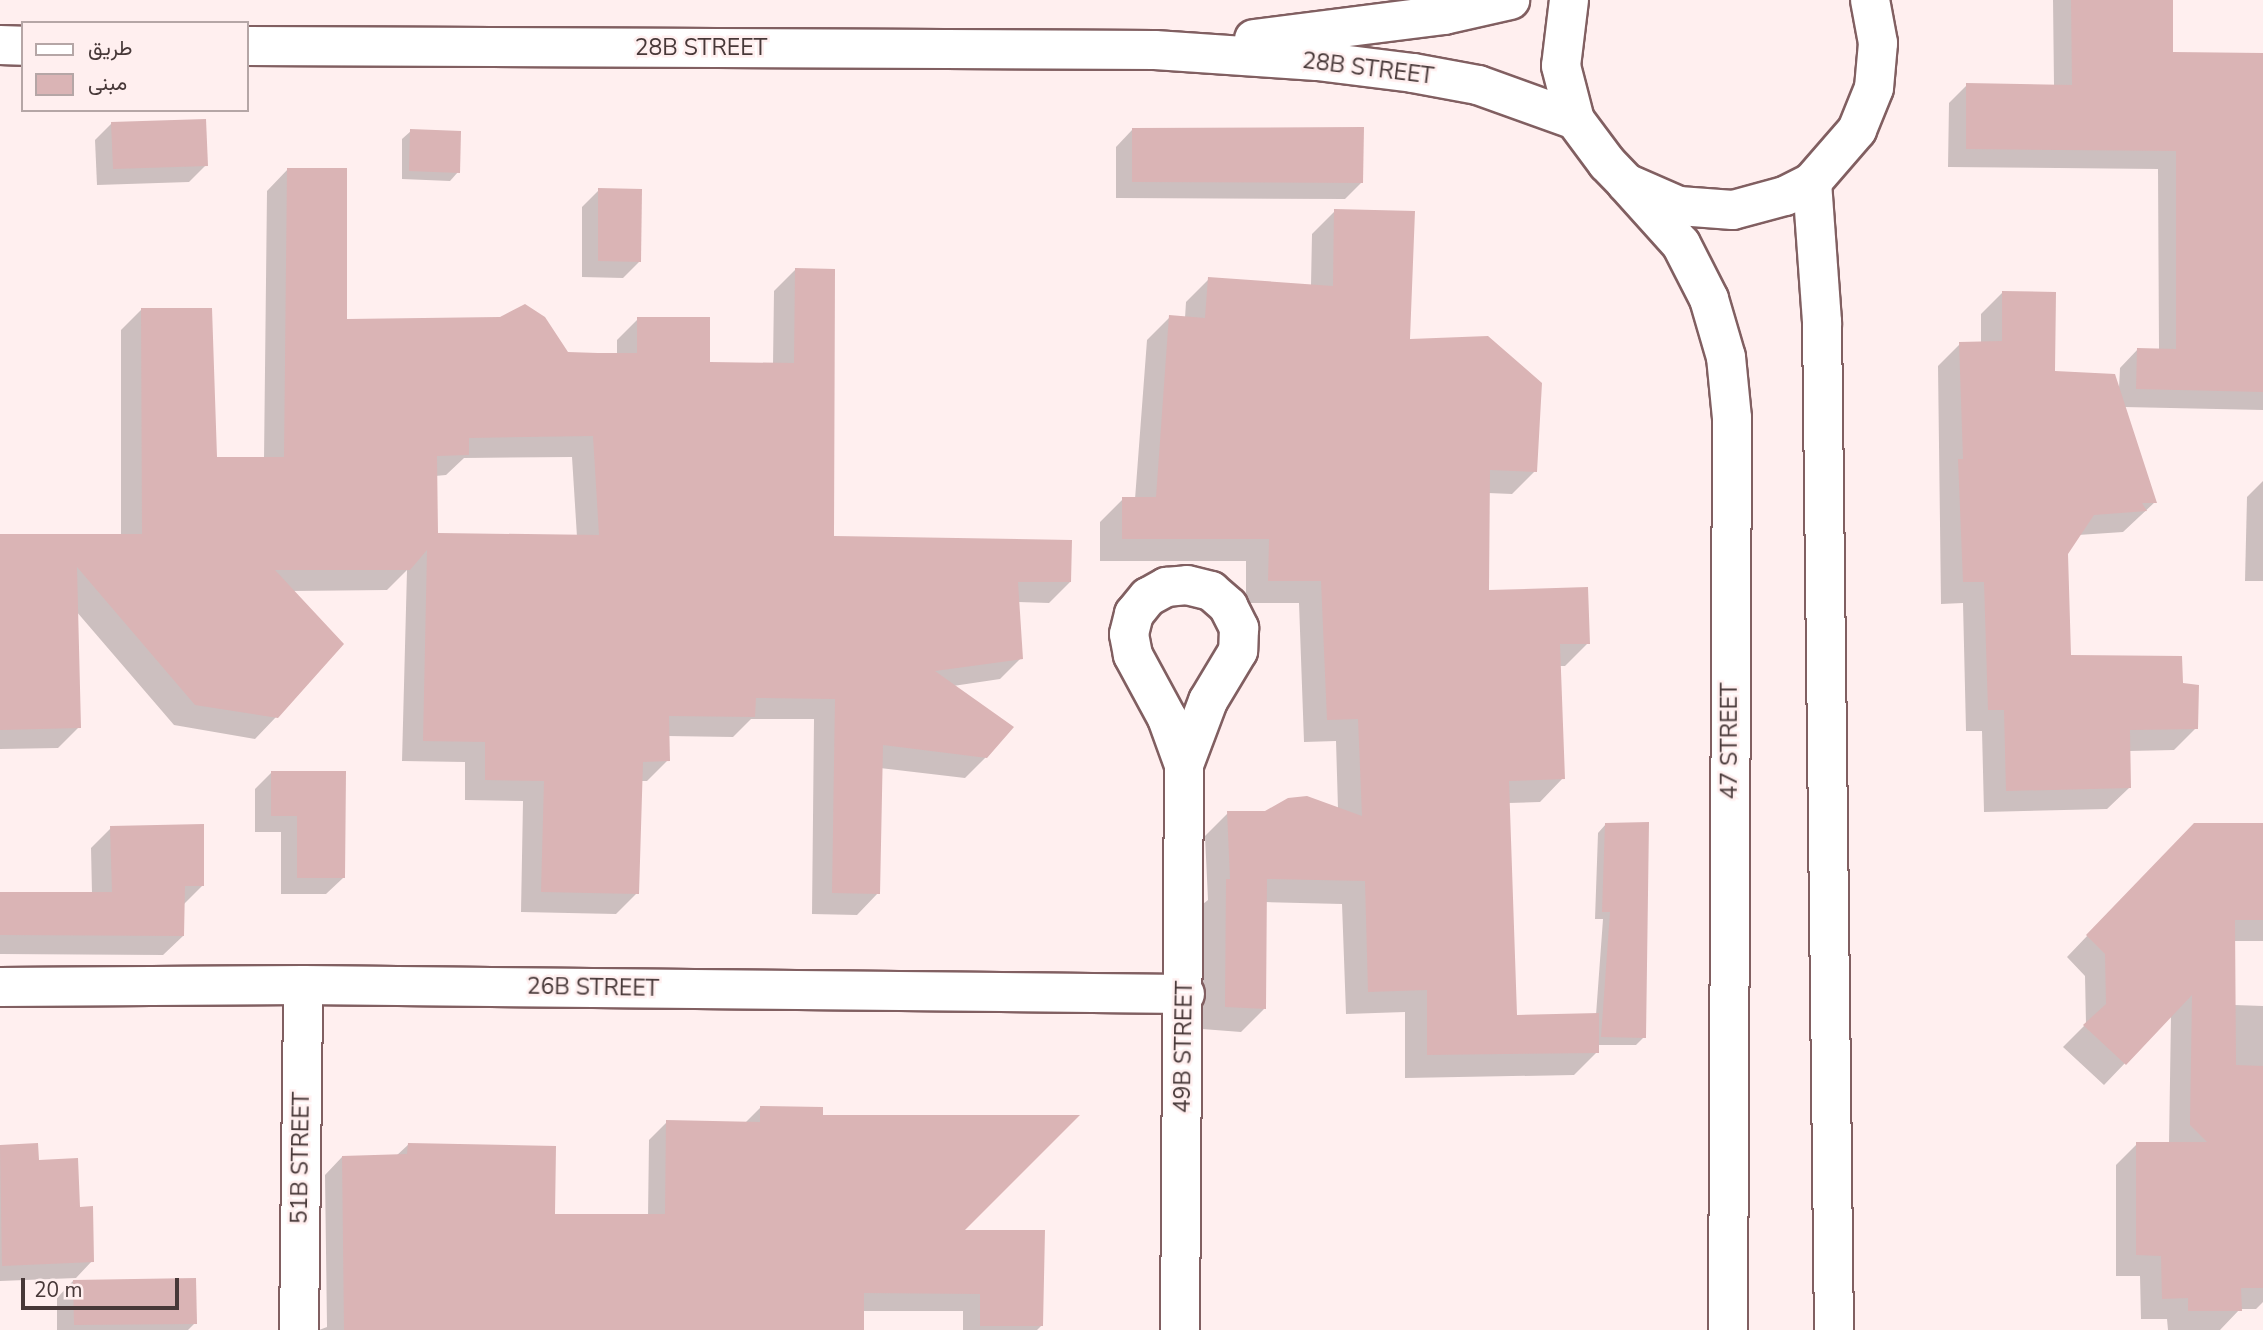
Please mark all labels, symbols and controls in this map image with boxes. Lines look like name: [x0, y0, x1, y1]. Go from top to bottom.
legend: [21, 21, 248, 112]
text: طريق: [88, 34, 133, 62]
street label: 28B STREET: [635, 34, 767, 62]
street label: 28B STREET: [1301, 47, 1435, 91]
text: مبنى: [88, 69, 127, 97]
street label: 47 STREET: [1716, 683, 1744, 799]
street label: 26B STREET: [527, 973, 659, 1003]
street label: 49B STREET: [1169, 981, 1199, 1113]
street label: 51B STREET: [286, 1092, 316, 1224]
scale bar: [24, 1264, 182, 1308]
text: 20 m: [34, 1276, 83, 1304]

